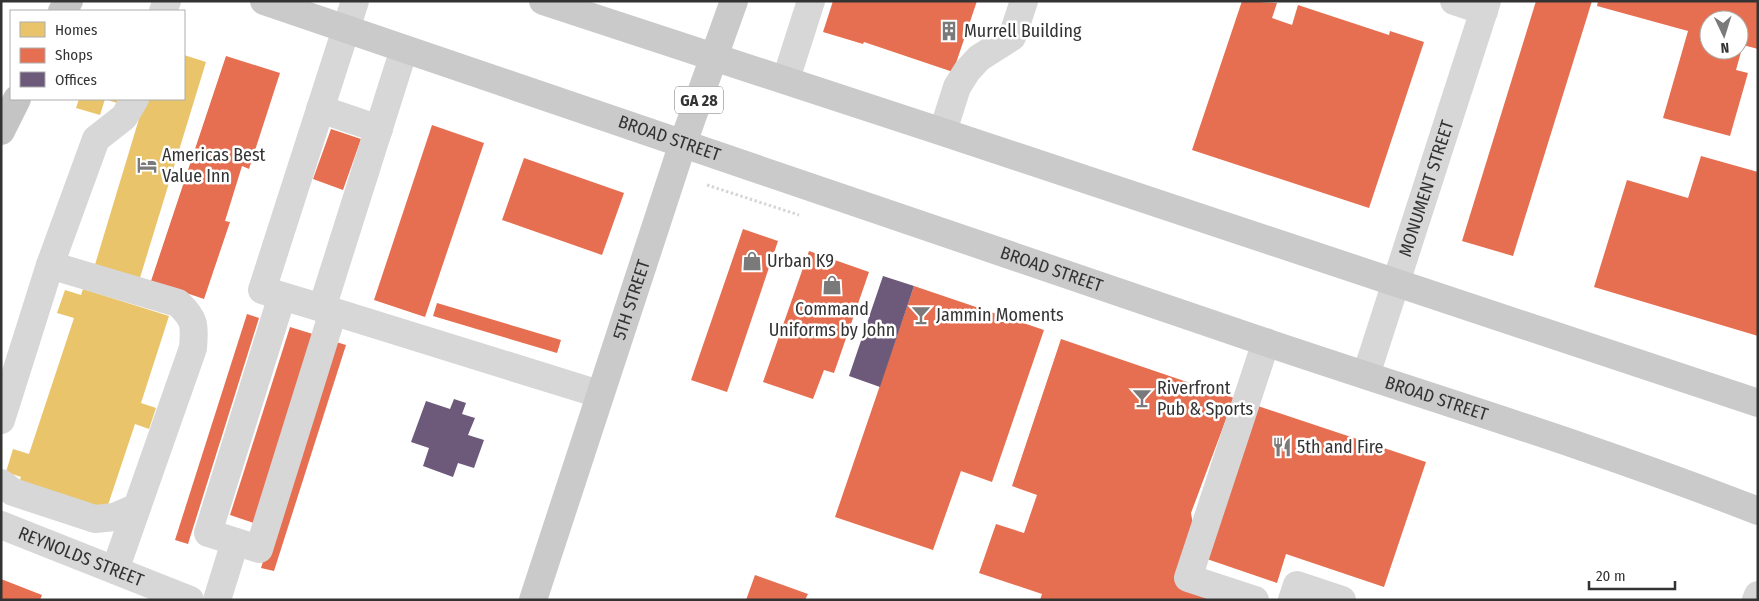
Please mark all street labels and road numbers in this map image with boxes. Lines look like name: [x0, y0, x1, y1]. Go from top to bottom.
road number: GA 28: [675, 86, 723, 114]
street label: BROAD STREET: [615, 111, 724, 166]
street label: MONUMENT STREET: [1394, 117, 1459, 260]
street label: BROAD STREET: [997, 242, 1106, 297]
street label: 5TH STREET: [608, 256, 655, 343]
street label: BROAD STREET: [1382, 371, 1491, 426]
street label: REYNOLDS STREET: [15, 522, 147, 592]

